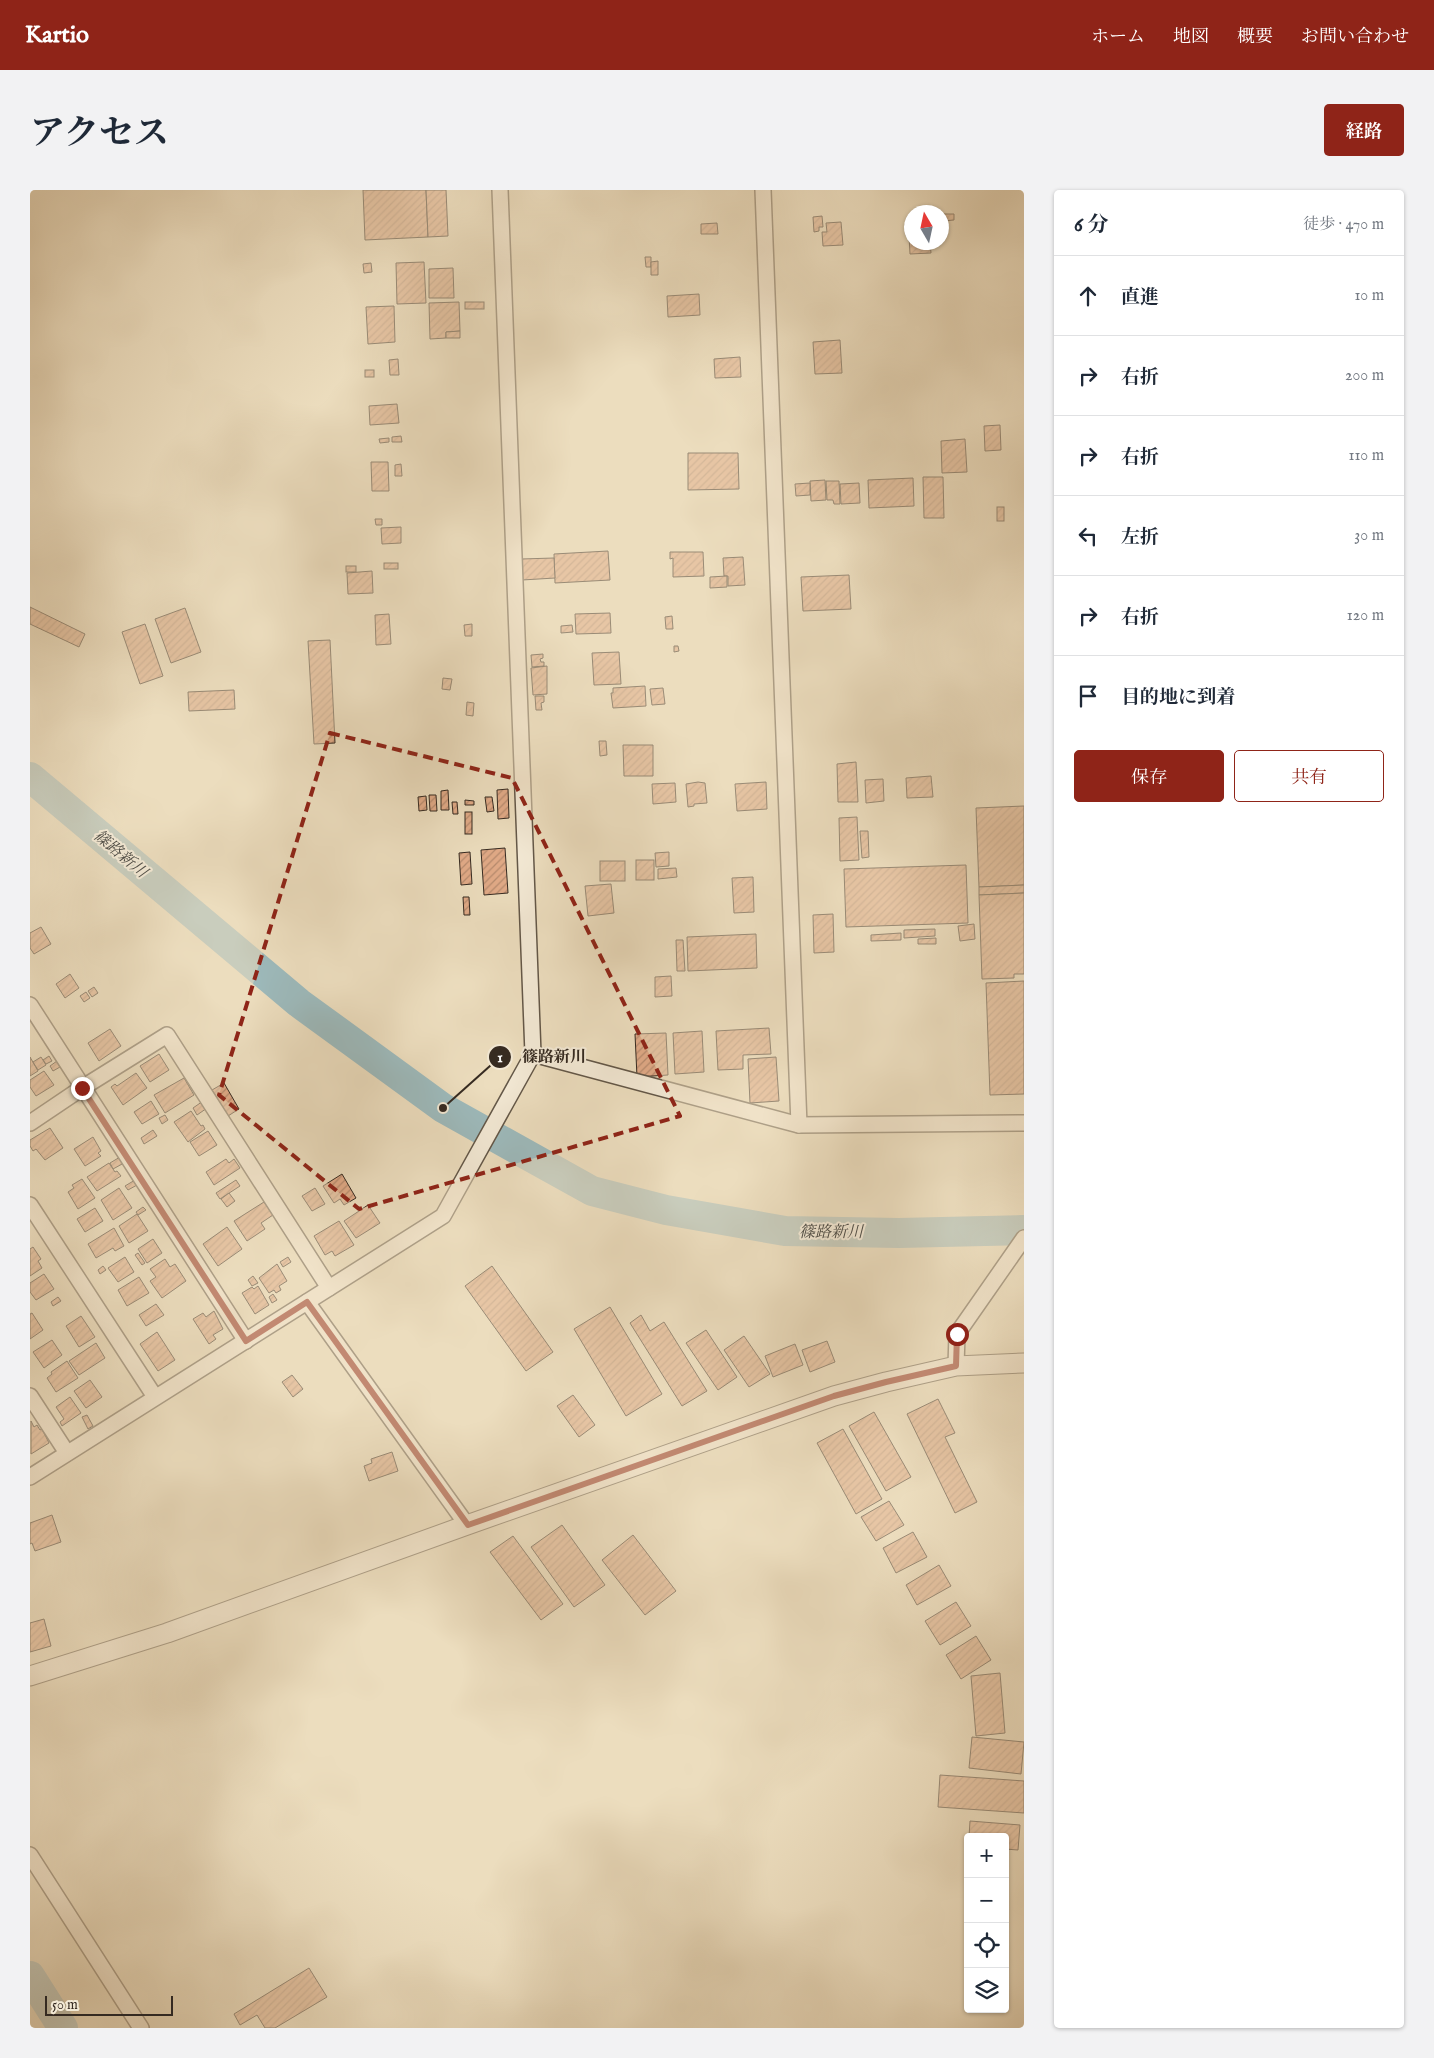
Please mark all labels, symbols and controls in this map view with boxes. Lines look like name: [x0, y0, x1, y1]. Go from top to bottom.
text: Kartio: [25, 20, 89, 51]
text: ホーム: [1091, 26, 1145, 49]
text: 地図: [1173, 26, 1209, 49]
text: 概要: [1237, 26, 1273, 49]
text: お問い合わせ: [1301, 26, 1409, 49]
button: 経路: [1324, 104, 1404, 156]
text: アクセス: [30, 112, 169, 157]
north arrow: [904, 205, 949, 250]
text: 6 分: [1074, 212, 1108, 239]
text: 徒歩 · 470 m: [1303, 215, 1384, 235]
icon: ahead: [1074, 282, 1102, 310]
text: 直進: [1121, 286, 1159, 310]
text: 10 m: [1354, 286, 1384, 306]
icon: right: [1074, 362, 1102, 390]
text: 右折: [1121, 366, 1159, 390]
text: 200 m: [1345, 366, 1384, 386]
icon: right: [1074, 442, 1102, 470]
text: 右折: [1121, 446, 1159, 470]
text: 110 m: [1348, 446, 1384, 466]
icon: left: [1074, 522, 1102, 550]
text: 左折: [1121, 526, 1159, 550]
text: 30 m: [1354, 526, 1384, 546]
icon: right: [1074, 602, 1102, 630]
text: 右折: [1121, 606, 1159, 630]
text: 120 m: [1347, 606, 1384, 626]
icon: arrive: [1074, 682, 1102, 710]
text: 目的地に到着: [1121, 686, 1235, 710]
button: 保存: [1074, 750, 1224, 802]
button: 共有: [1234, 750, 1384, 802]
water label: 篠路新川: [89, 826, 152, 884]
callout: 篠路新川: [487, 1041, 596, 1072]
text: 1: [497, 1048, 503, 1067]
text: 篠路新川: [522, 1048, 586, 1068]
route end: [71, 1077, 94, 1100]
water label: 篠路新川: [799, 1223, 865, 1243]
route start: [946, 1323, 969, 1346]
map controls: [964, 1833, 1009, 2013]
button: +: [964, 1833, 1009, 1878]
button: −: [964, 1878, 1009, 1923]
button: locate: [964, 1923, 1009, 1968]
button: layers: [964, 1968, 1009, 2013]
scale bar: [45, 1993, 172, 2016]
text: 50 m: [52, 1996, 78, 2014]

